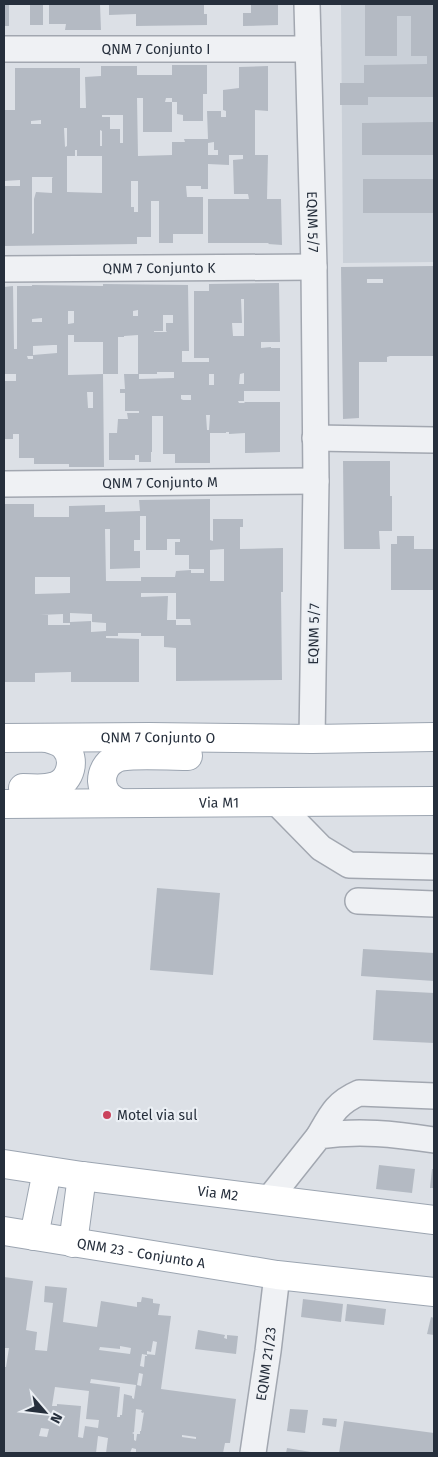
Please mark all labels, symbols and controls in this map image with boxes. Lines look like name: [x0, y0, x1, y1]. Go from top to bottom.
street label: QNM 7 Conjunto I: [102, 41, 210, 58]
street label: EQNM 5/7: [303, 191, 322, 253]
street label: QNM 7 Conjunto K: [102, 259, 216, 277]
street label: QNM 7 Conjunto M: [102, 473, 218, 492]
street label: EQNM 5/7: [305, 603, 323, 665]
street label: QNM 7 Conjunto O: [101, 728, 215, 746]
street label: Via M1: [199, 794, 239, 811]
place label: Motel via sul: [117, 1107, 197, 1124]
marker: Motel via sul: [101, 1109, 113, 1121]
street label: Via M2: [197, 1182, 239, 1204]
street label: QNM 23 - Conjunto A: [76, 1234, 207, 1272]
street label: EQNM 21/23: [252, 1326, 279, 1402]
north arrow: [20, 1387, 70, 1437]
text: N: [46, 1410, 66, 1426]

